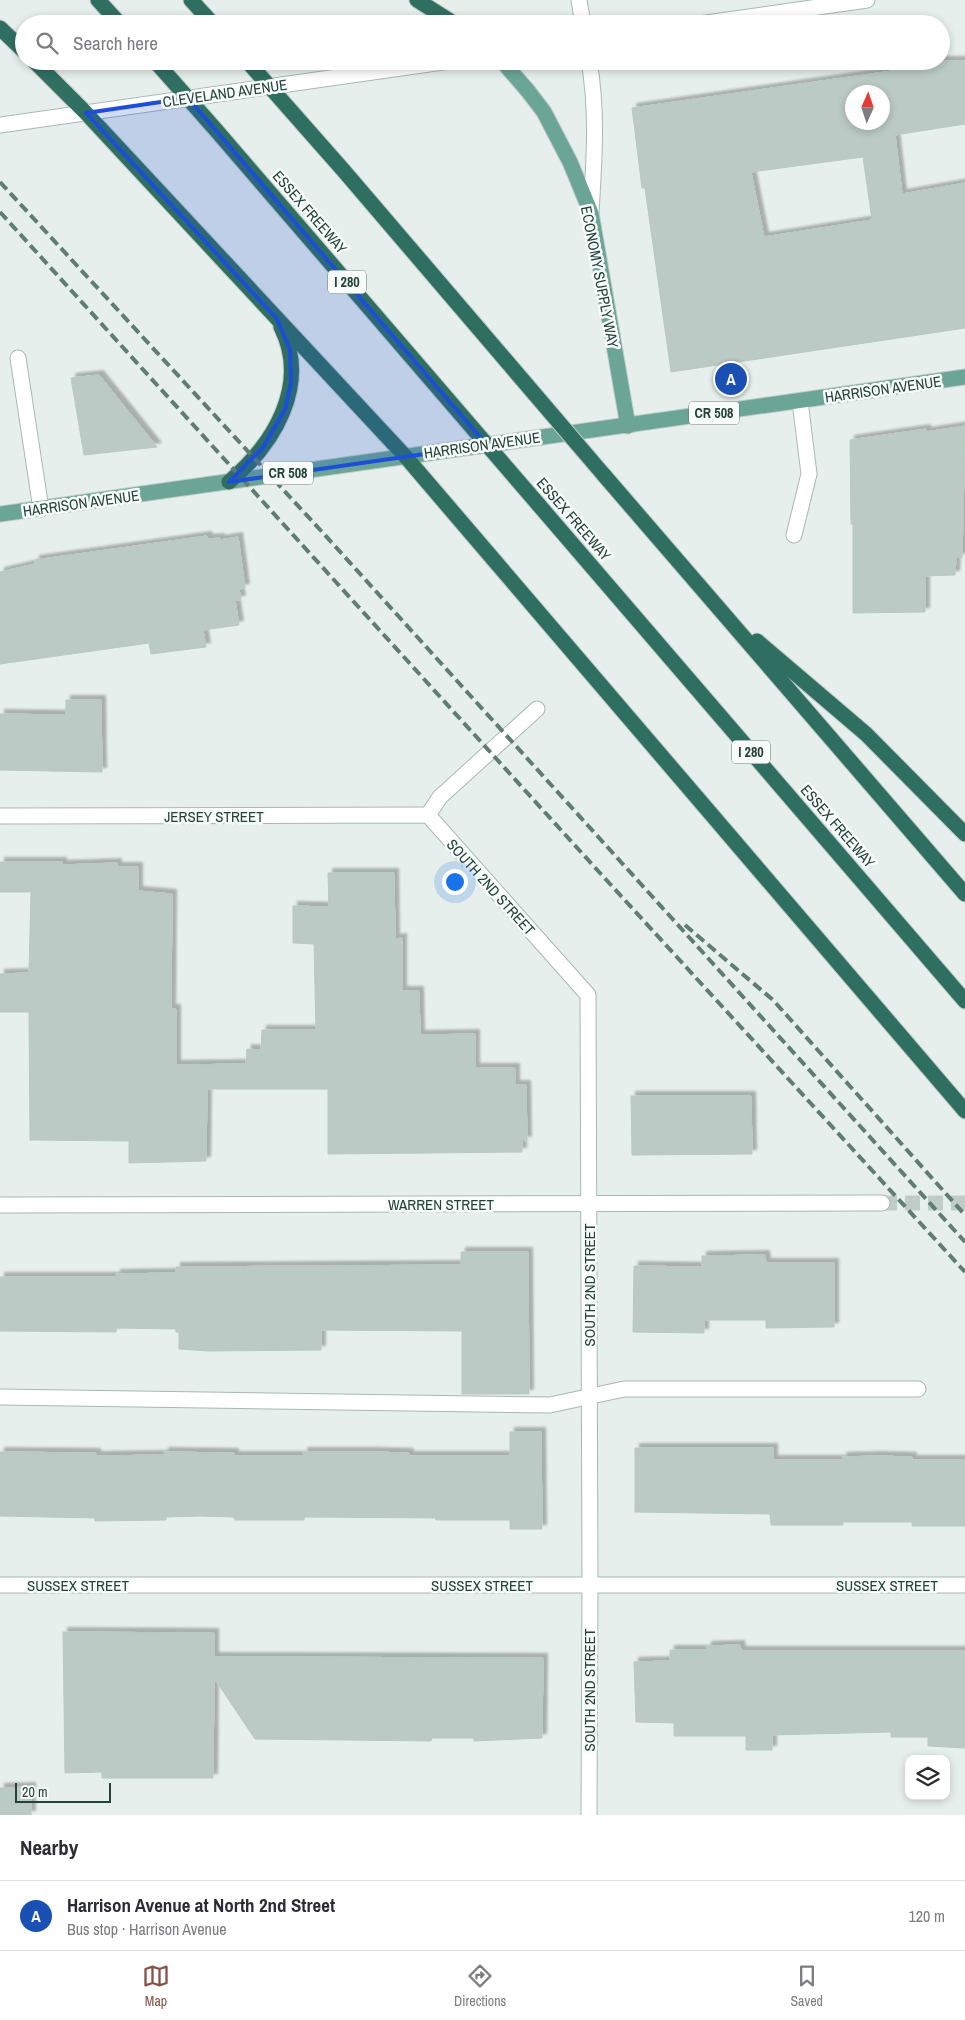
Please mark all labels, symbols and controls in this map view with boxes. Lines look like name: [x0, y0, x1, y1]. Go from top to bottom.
search box: [15, 15, 950, 70]
icon: search: [33, 29, 61, 57]
text: Search here: [73, 30, 158, 56]
street label: CLEVELAND AVENUE: [161, 74, 289, 112]
north arrow: [845, 85, 890, 130]
street label: ESSEX FREEWAY: [268, 166, 353, 259]
street label: ECONOMY SUPPLY WAY: [576, 204, 624, 351]
road number: I 280: [328, 270, 366, 294]
pin: A: [715, 360, 747, 398]
street label: HARRISON AVENUE: [823, 370, 943, 408]
road number: CR 508: [689, 402, 739, 424]
street label: HARRISON AVENUE: [422, 426, 542, 464]
road number: CR 508: [263, 462, 313, 484]
street label: ESSEX FREEWAY: [532, 473, 617, 566]
street label: HARRISON AVENUE: [21, 484, 141, 522]
road number: I 280: [732, 740, 770, 764]
street label: ESSEX FREEWAY: [796, 780, 881, 873]
street label: JERSEY STREET: [164, 806, 264, 827]
street label: SOUTH 2ND STREET: [442, 834, 540, 940]
your location: [442, 869, 468, 895]
street label: WARREN STREET: [388, 1194, 495, 1215]
street label: SOUTH 2ND STREET: [579, 1223, 600, 1347]
street label: SUSSEX STREET: [27, 1575, 129, 1596]
street label: SUSSEX STREET: [431, 1575, 533, 1596]
street label: SUSSEX STREET: [836, 1575, 938, 1596]
street label: SOUTH 2ND STREET: [579, 1628, 600, 1752]
map controls: [905, 1755, 950, 1800]
button: layers: [905, 1755, 950, 1800]
scale bar: [15, 1780, 111, 1803]
text: 20 m: [22, 1783, 48, 1801]
text: Nearby: [20, 1833, 78, 1862]
text: Harrison Avenue at North 2nd Street: [67, 1892, 335, 1918]
text: A: [31, 1905, 41, 1927]
text: 120 m: [909, 1905, 945, 1927]
text: Bus stop · Harrison Avenue: [67, 1918, 227, 1940]
tab: Map: [142, 1962, 170, 2010]
tab: Directions: [454, 1962, 506, 2010]
tab: Saved: [790, 1962, 823, 2010]

